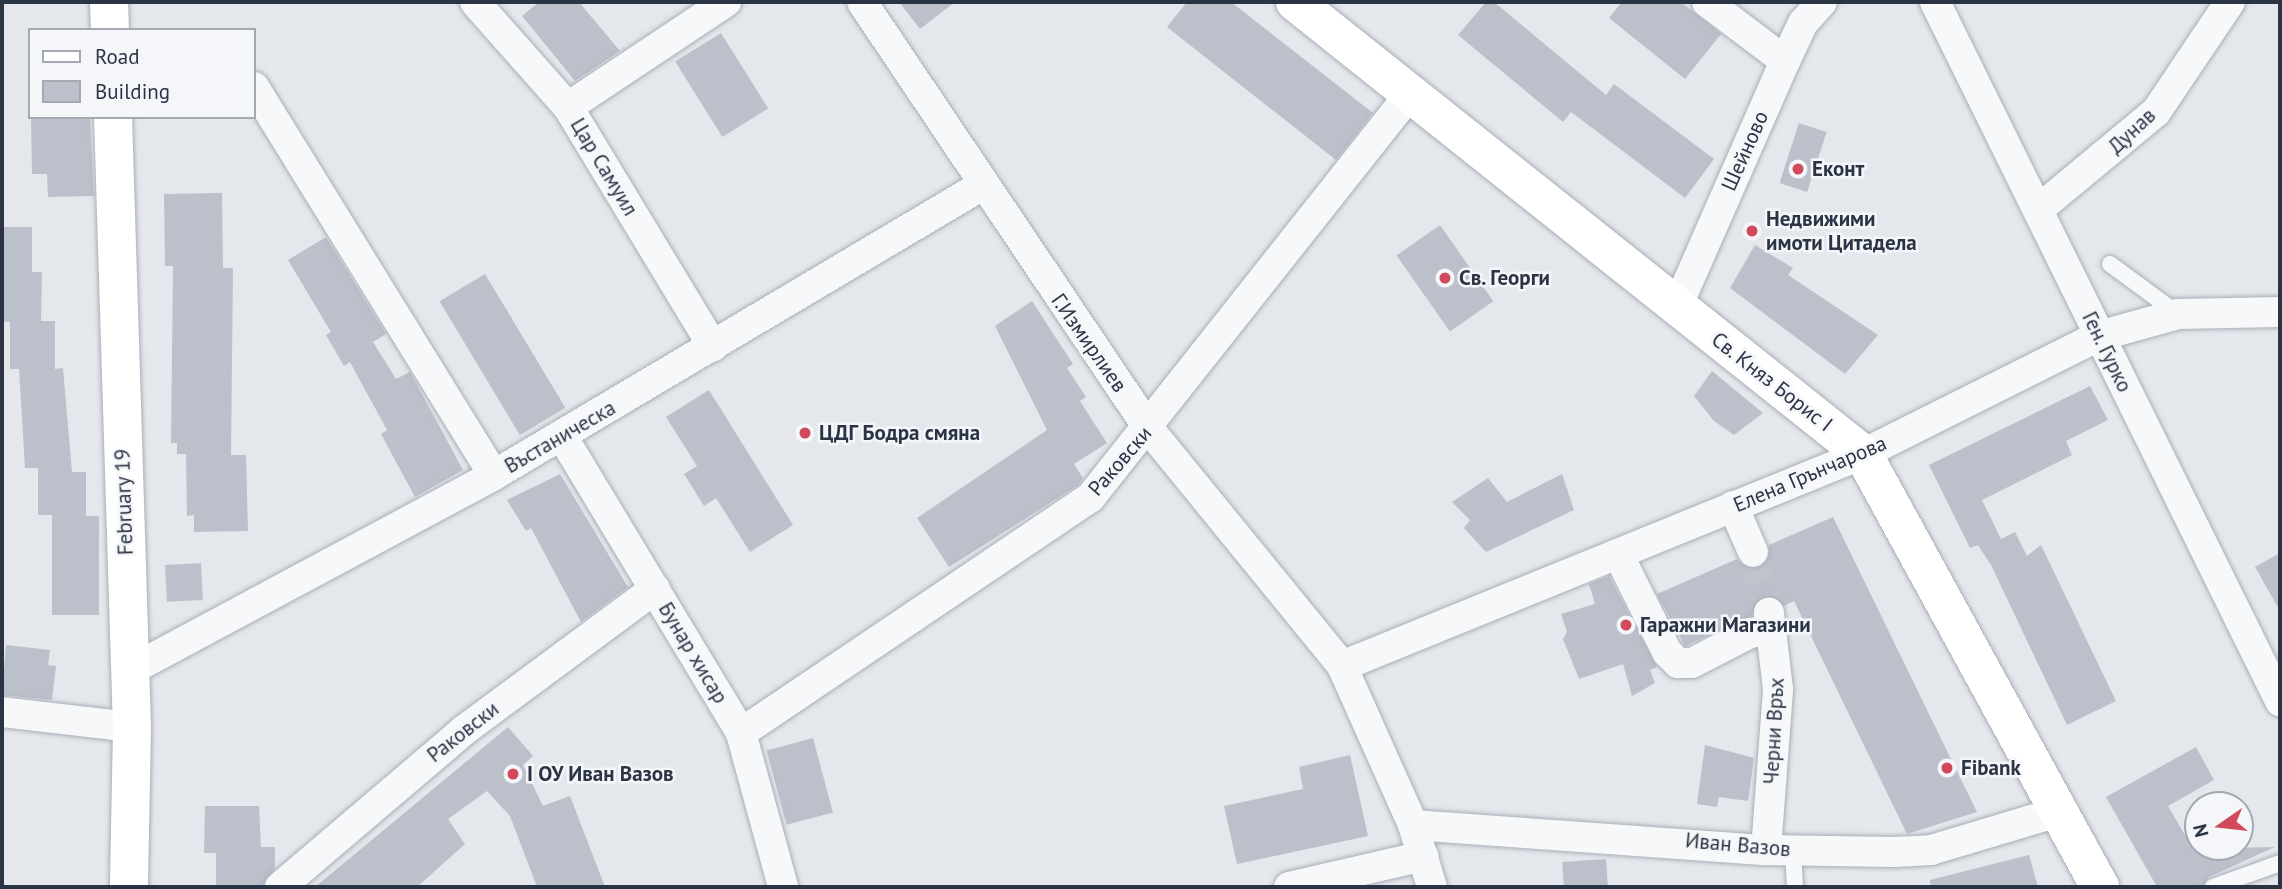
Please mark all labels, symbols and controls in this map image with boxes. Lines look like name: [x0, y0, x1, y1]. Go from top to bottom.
legend: [28, 28, 256, 119]
text: Road: [95, 43, 139, 70]
text: Building: [95, 78, 170, 105]
street label: Дунав: [2103, 103, 2161, 159]
street label: Шейново: [1716, 107, 1774, 195]
street label: Цар Самуил: [565, 114, 643, 220]
place label: Еконт: [1812, 156, 1864, 182]
marker: Еконт: [1790, 161, 1806, 177]
place label: Недвижими имоти Цитадела: [1766, 206, 1917, 256]
marker: Недвижими имоти Цитадела: [1744, 223, 1760, 239]
place label: Св. Георги: [1459, 265, 1551, 291]
marker: Св. Георги: [1437, 270, 1453, 286]
street label: Г.Измирлиев: [1046, 289, 1132, 397]
street label: Ген. Гурко: [2076, 307, 2138, 397]
street label: Св. Княз Борис I: [1706, 326, 1838, 438]
street label: Въстаническа: [500, 395, 620, 479]
place label: ЦДГ Бодра смяна: [819, 420, 981, 446]
street label: Раковски: [1083, 421, 1157, 501]
marker: ЦДГ Бодра смяна: [797, 425, 813, 441]
street label: Елена Грънчарова: [1730, 430, 1890, 518]
street label: February 19: [110, 448, 138, 556]
street label: Бунар хисар: [653, 598, 733, 708]
place label: Гаражни Магазини: [1640, 612, 1811, 638]
marker: Гаражни Магазини: [1618, 617, 1634, 633]
street label: Черни Връх: [1759, 677, 1789, 785]
street label: Раковски: [422, 696, 504, 768]
place label: Fibank: [1961, 755, 2021, 781]
marker: Fibank: [1939, 760, 1955, 776]
place label: I ОУ Иван Вазов: [527, 761, 674, 787]
marker: I ОУ Иван Вазов: [505, 766, 521, 782]
north arrow: [2184, 791, 2254, 861]
text: N: [2187, 822, 2214, 840]
street label: Иван Вазов: [1684, 828, 1792, 862]

